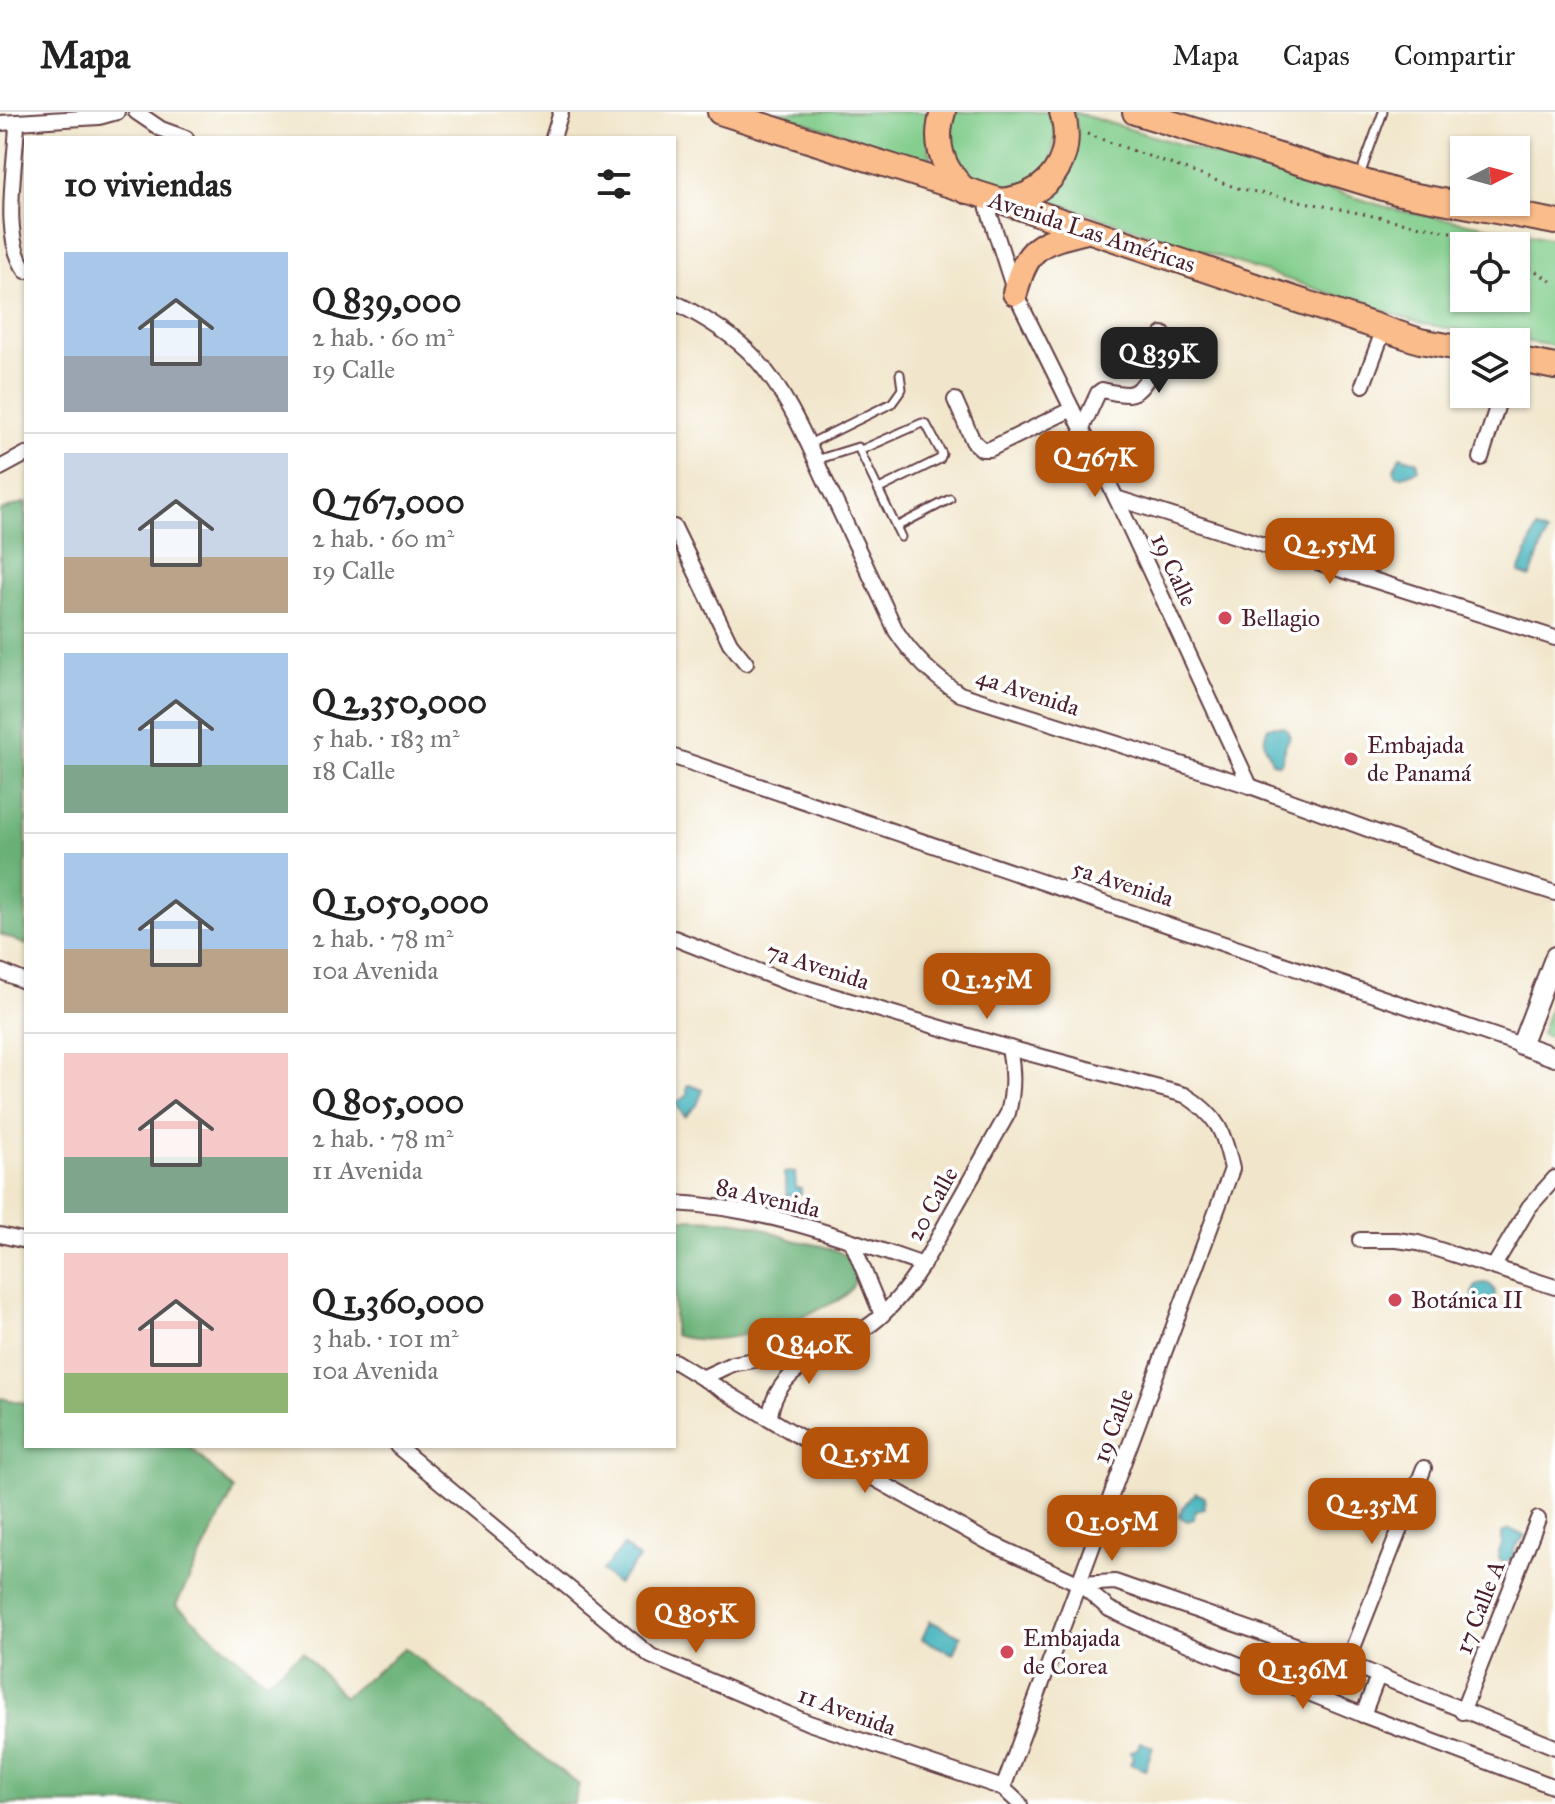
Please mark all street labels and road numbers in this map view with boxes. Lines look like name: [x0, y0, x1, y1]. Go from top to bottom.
street label: Avenida Las Américas: [984, 184, 1199, 280]
street label: 19 Calle: [1144, 529, 1204, 611]
street label: 4a Avenida: [973, 661, 1084, 723]
street label: 5a Avenida: [1069, 853, 1178, 914]
street label: 7a Avenida: [763, 935, 874, 997]
street label: 20 Calle: [899, 1162, 965, 1246]
street label: 8a Avenida: [713, 1171, 824, 1225]
street label: 19 Calle: [1086, 1385, 1140, 1467]
street label: 17 Calle A: [1448, 1556, 1512, 1658]
street label: 11 Avenida: [794, 1679, 901, 1743]

